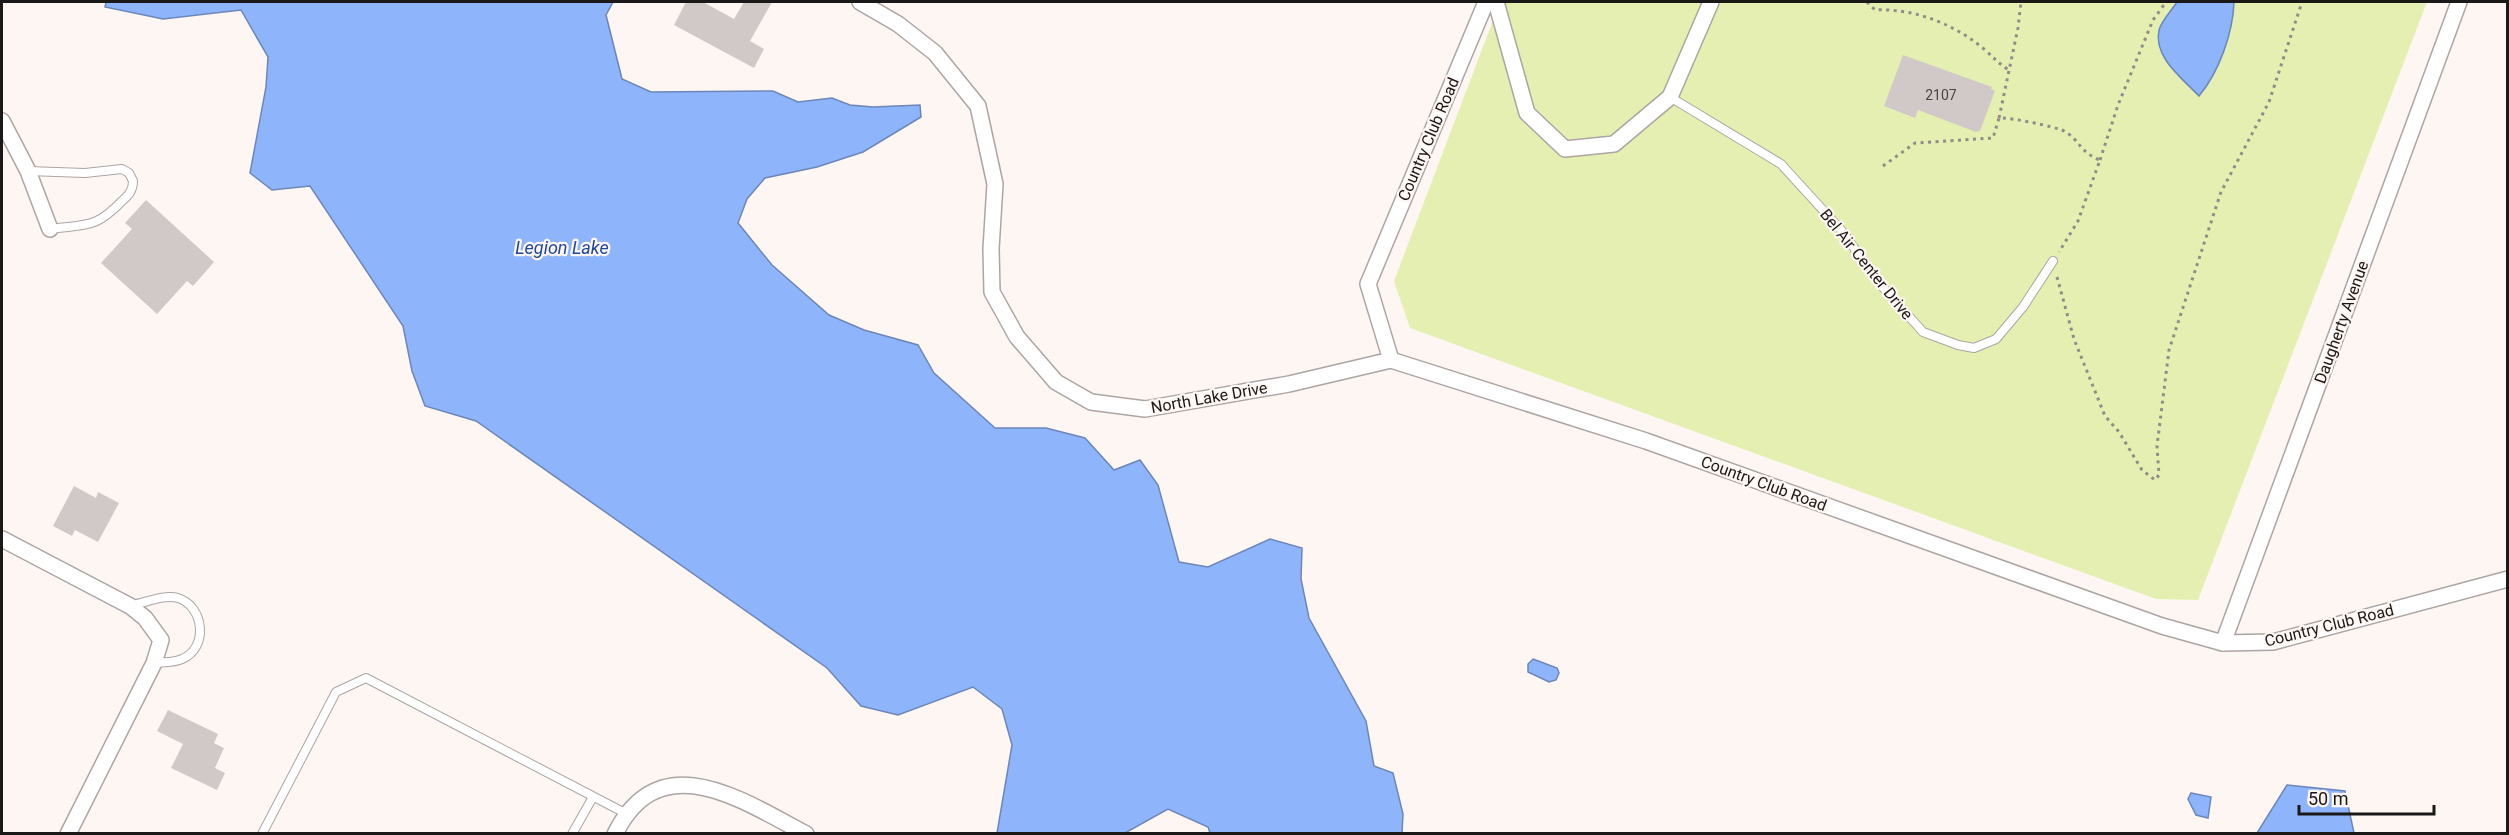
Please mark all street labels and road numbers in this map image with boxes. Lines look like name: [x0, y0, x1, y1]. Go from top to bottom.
street label: Country Club Road: [1394, 75, 1463, 204]
street label: Bel Air Center Drive: [1816, 205, 1917, 323]
street label: Daugherty Avenue: [2310, 258, 2372, 386]
street label: North Lake Drive: [1149, 378, 1269, 417]
street label: Country Club Road: [1698, 452, 1829, 515]
street label: Country Club Road: [2263, 600, 2396, 651]

